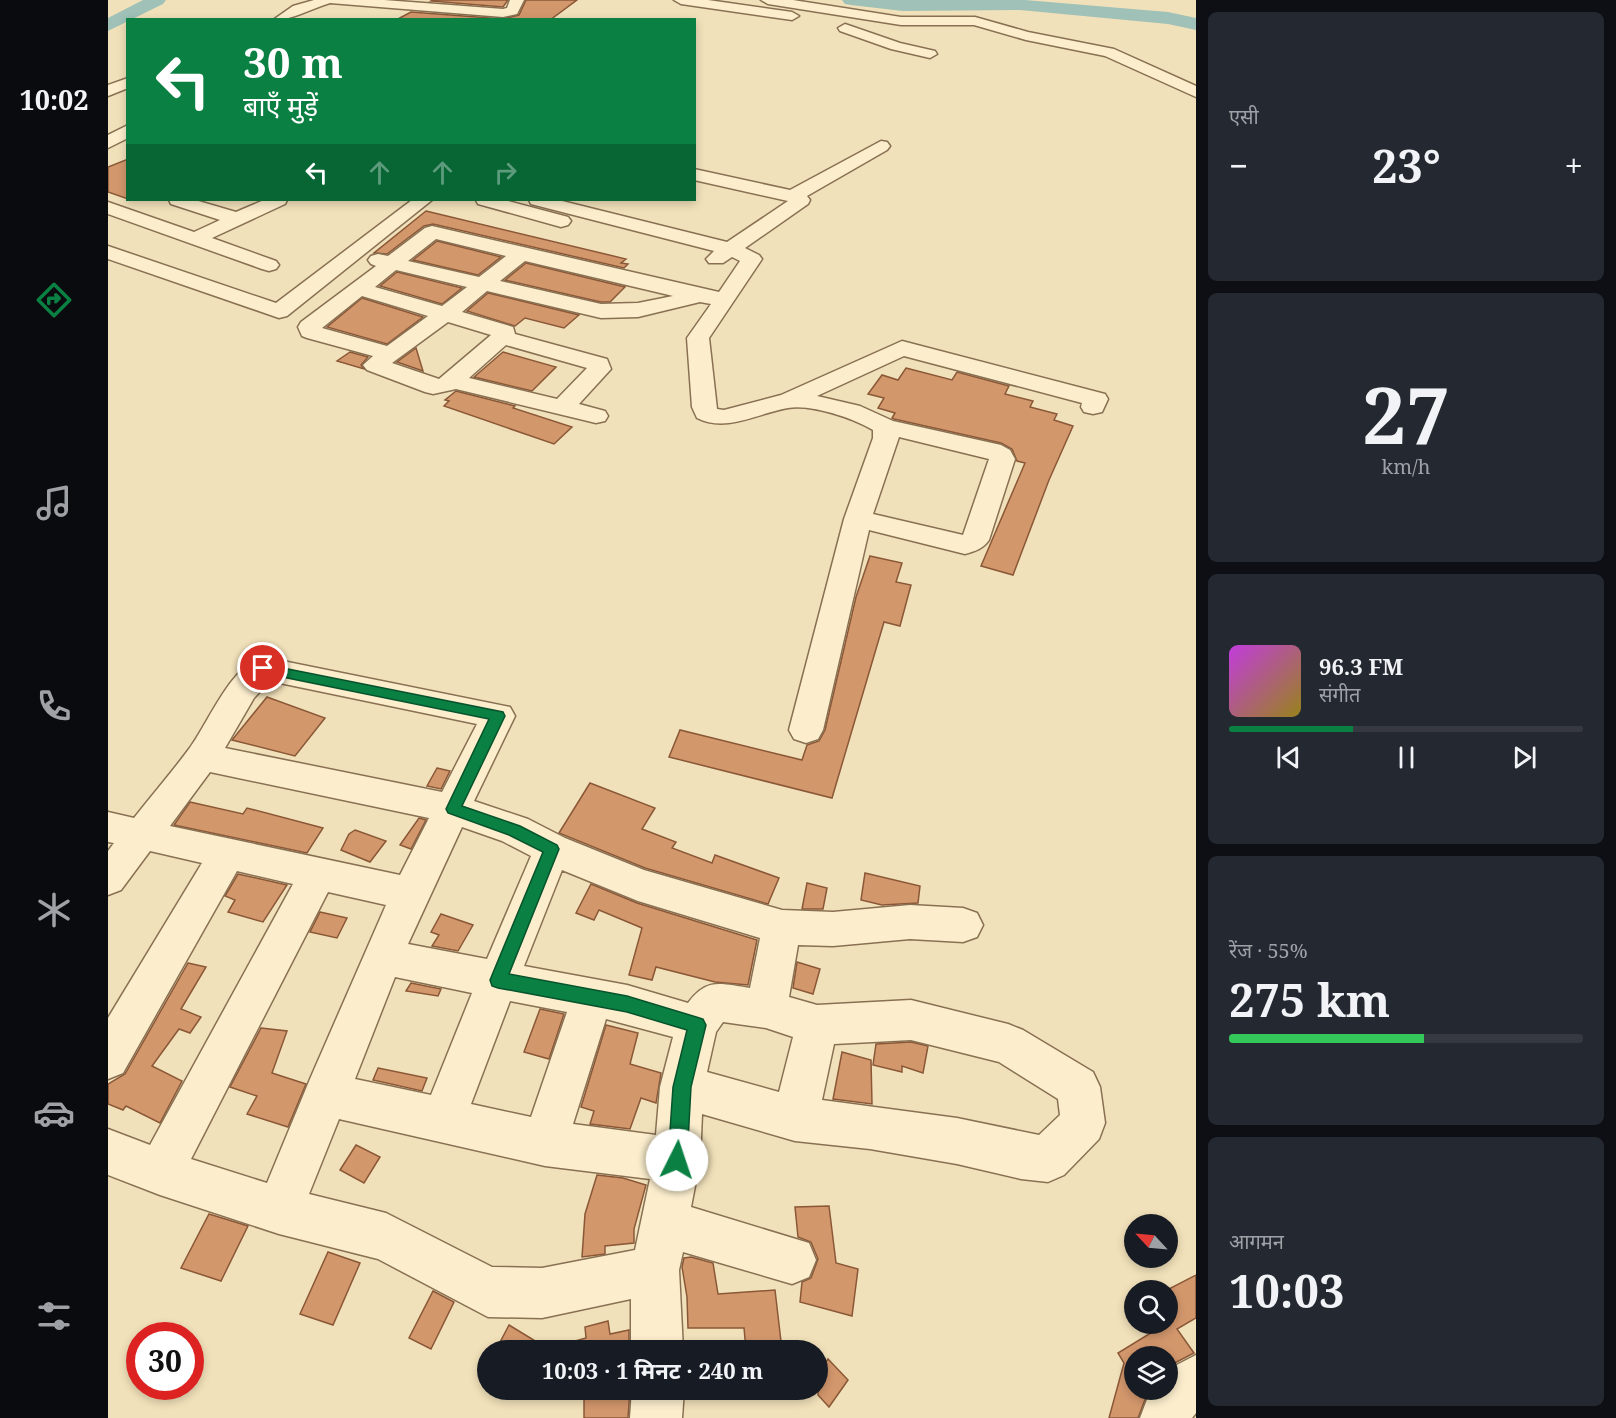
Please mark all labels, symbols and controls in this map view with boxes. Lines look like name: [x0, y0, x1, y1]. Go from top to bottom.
text: 30 m: [243, 33, 343, 90]
icon: left: [144, 42, 222, 120]
text: 10:02: [19, 81, 89, 118]
text: बाएँ मुड़ें: [243, 87, 318, 124]
text: एसी: [1229, 103, 1259, 130]
text: 23°: [1372, 135, 1441, 196]
text: −: [1229, 143, 1248, 188]
text: +: [1565, 143, 1583, 188]
icon: left: [300, 156, 333, 189]
icon: ahead: [363, 156, 396, 189]
icon: ahead: [426, 156, 459, 189]
icon: right: [489, 156, 522, 189]
icon: directions: [33, 279, 75, 321]
text: 27: [1362, 361, 1450, 467]
text: km/h: [1381, 453, 1431, 480]
icon: music: [33, 482, 75, 524]
pin: [237, 642, 288, 693]
icon: arrive: [246, 651, 279, 684]
text: 96.3 FM: [1319, 651, 1403, 681]
text: संगीत: [1319, 681, 1360, 708]
icon: phone: [33, 685, 75, 727]
icon: previous: [1272, 741, 1305, 774]
icon: pause: [1390, 741, 1423, 774]
icon: next: [1508, 741, 1541, 774]
icon: climate: [33, 889, 75, 931]
text: रेंज · 55%: [1229, 937, 1308, 964]
text: 275 km: [1229, 969, 1390, 1030]
icon: car: [33, 1092, 75, 1134]
position arrow: [645, 1128, 709, 1192]
north arrow: [1124, 1214, 1178, 1268]
map controls: [1124, 1214, 1178, 1400]
text: आगमन: [1229, 1228, 1284, 1255]
text: 10:03: [1229, 1260, 1344, 1321]
button: search: [1124, 1280, 1178, 1334]
icon: filters: [33, 1295, 75, 1337]
speed limit sign: 30: [126, 1322, 204, 1400]
button: layers: [1124, 1346, 1178, 1400]
text: 10:03 · 1 मिनट · 240 m: [542, 1355, 763, 1385]

